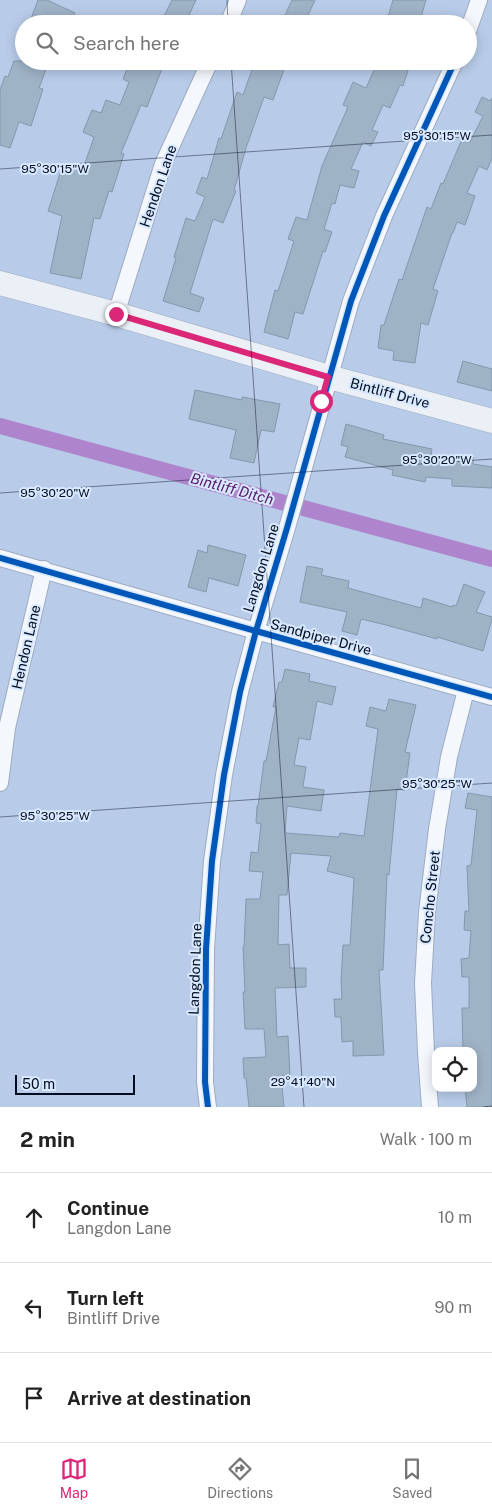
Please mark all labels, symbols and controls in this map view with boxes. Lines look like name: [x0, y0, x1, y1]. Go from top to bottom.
search box: [15, 15, 477, 70]
icon: search: [33, 29, 61, 57]
text: Search here: [73, 32, 180, 54]
text: 95°30'15"W: [403, 129, 471, 143]
street label: Hendon Lane: [136, 143, 180, 229]
text: 95°30'15"W: [21, 162, 89, 176]
route end: [105, 303, 128, 326]
street label: Bintliff Drive: [349, 375, 431, 411]
route start: [310, 390, 333, 413]
text: 95°30'20"W: [402, 453, 472, 467]
water label: Bintliff Ditch: [189, 469, 276, 508]
text: 95°30'20"W: [20, 486, 90, 500]
street label: Langdon Lane: [240, 522, 282, 614]
street label: Hendon Lane: [9, 603, 43, 691]
street label: Sandpiper Drive: [269, 616, 373, 658]
text: 95°30'25"W: [402, 777, 473, 791]
text: 95°30'25"W: [20, 809, 91, 823]
street label: Concho Street: [417, 850, 443, 944]
street label: Langdon Lane: [185, 923, 205, 1015]
map controls: [432, 1047, 477, 1092]
button: locate: [432, 1047, 477, 1092]
scale bar: [15, 1072, 135, 1095]
text: 29°41'40"N: [271, 1075, 335, 1089]
text: 50 m: [22, 1076, 55, 1092]
text: 2 min: [20, 1127, 75, 1152]
text: Walk · 100 m: [380, 1130, 472, 1149]
text: Continue: [67, 1197, 149, 1219]
icon: ahead: [20, 1204, 48, 1232]
text: 10 m: [438, 1208, 472, 1227]
text: Langdon Lane: [67, 1219, 172, 1238]
text: Turn left: [67, 1287, 144, 1309]
icon: left: [20, 1294, 48, 1322]
text: 90 m: [435, 1298, 472, 1317]
text: Bintliff Drive: [67, 1309, 160, 1328]
icon: arrive: [20, 1384, 48, 1412]
text: Arrive at destination: [67, 1387, 251, 1409]
tab: Map: [60, 1455, 88, 1501]
tab: Directions: [207, 1455, 273, 1501]
tab: Saved: [392, 1455, 432, 1501]

